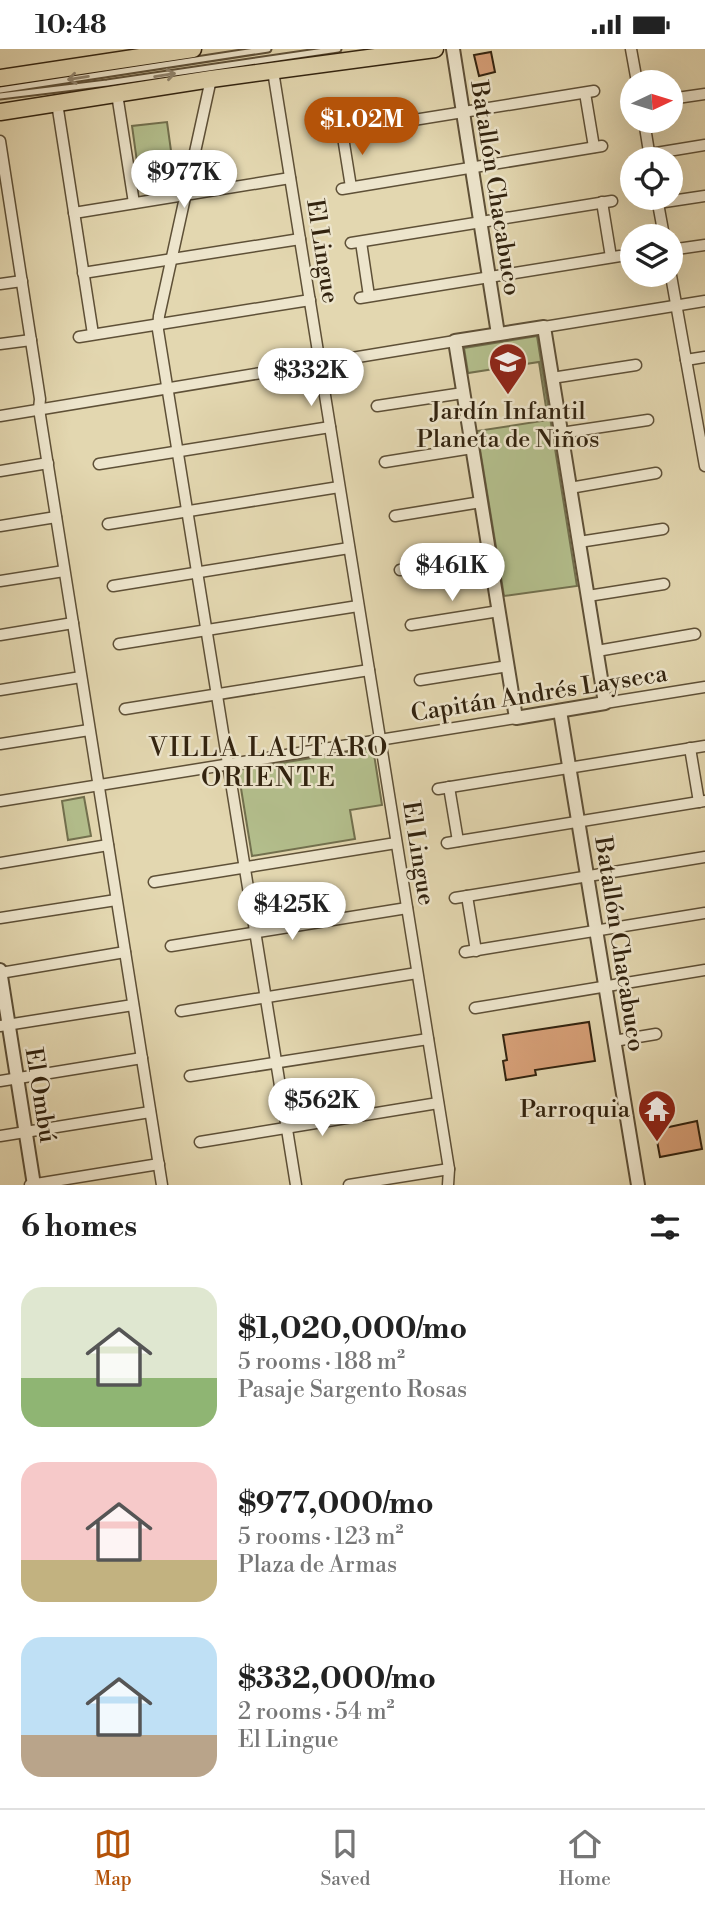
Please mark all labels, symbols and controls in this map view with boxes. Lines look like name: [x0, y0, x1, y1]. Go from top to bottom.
text: 10:48: [35, 9, 107, 41]
one-way arrow: [154, 68, 176, 81]
north arrow: [620, 70, 682, 133]
map controls: [620, 70, 683, 287]
one-way arrow: [67, 72, 90, 85]
street label: Batallón Chacabuco: [463, 78, 527, 298]
pin: $1.02M: [305, 97, 419, 157]
text: $1.02M: [320, 106, 404, 134]
button: locate: [620, 147, 683, 210]
pin: $977K: [135, 151, 233, 210]
text: $977K: [147, 159, 221, 187]
street label: El Lingue: [299, 197, 345, 305]
button: layers: [620, 224, 683, 287]
school or university icon: Jardín Infantil Planeta de Niños: [487, 341, 529, 396]
pin: $332K: [262, 349, 360, 408]
text: $332K: [274, 357, 348, 385]
place label: Jardín Infantil Planeta de Niños: [417, 397, 599, 455]
pin: $461K: [403, 543, 501, 603]
text: $461K: [416, 552, 488, 580]
street label: Capitán Andrés Layseca: [409, 659, 670, 729]
district label: VILLA LAUTARO ORIENTE: [148, 732, 389, 794]
street label: El Lingue: [395, 799, 441, 907]
street label: Batallón Chacabuco: [587, 834, 651, 1054]
pin: $425K: [243, 883, 341, 942]
text: $425K: [254, 891, 330, 919]
street label: El Ombú: [18, 1046, 62, 1145]
pin: $562K: [273, 1079, 371, 1138]
text: $562K: [284, 1087, 360, 1115]
temple icon: Parroquia: [636, 1088, 678, 1143]
place label: Parroquia: [520, 1095, 631, 1125]
text: 6 homes: [21, 1208, 137, 1246]
icon: filters: [646, 1208, 684, 1246]
text: $1,020,000/mo: [238, 1310, 467, 1348]
icon: home: [77, 1315, 161, 1399]
text: 5 rooms · 188 m²: [238, 1348, 405, 1376]
text: Pasaje Sargento Rosas: [238, 1376, 467, 1404]
text: $977,000/mo: [238, 1485, 434, 1523]
icon: home: [77, 1490, 161, 1574]
text: 5 rooms · 123 m²: [238, 1523, 404, 1551]
text: Plaza de Armas: [238, 1551, 397, 1579]
text: $332,000/mo: [238, 1660, 436, 1698]
icon: home: [77, 1665, 161, 1749]
text: 2 rooms · 54 m²: [238, 1698, 395, 1726]
text: El Lingue: [238, 1726, 339, 1754]
tab: Map: [94, 1825, 132, 1891]
tab: Saved: [320, 1825, 370, 1891]
tab: Home: [559, 1825, 611, 1891]

